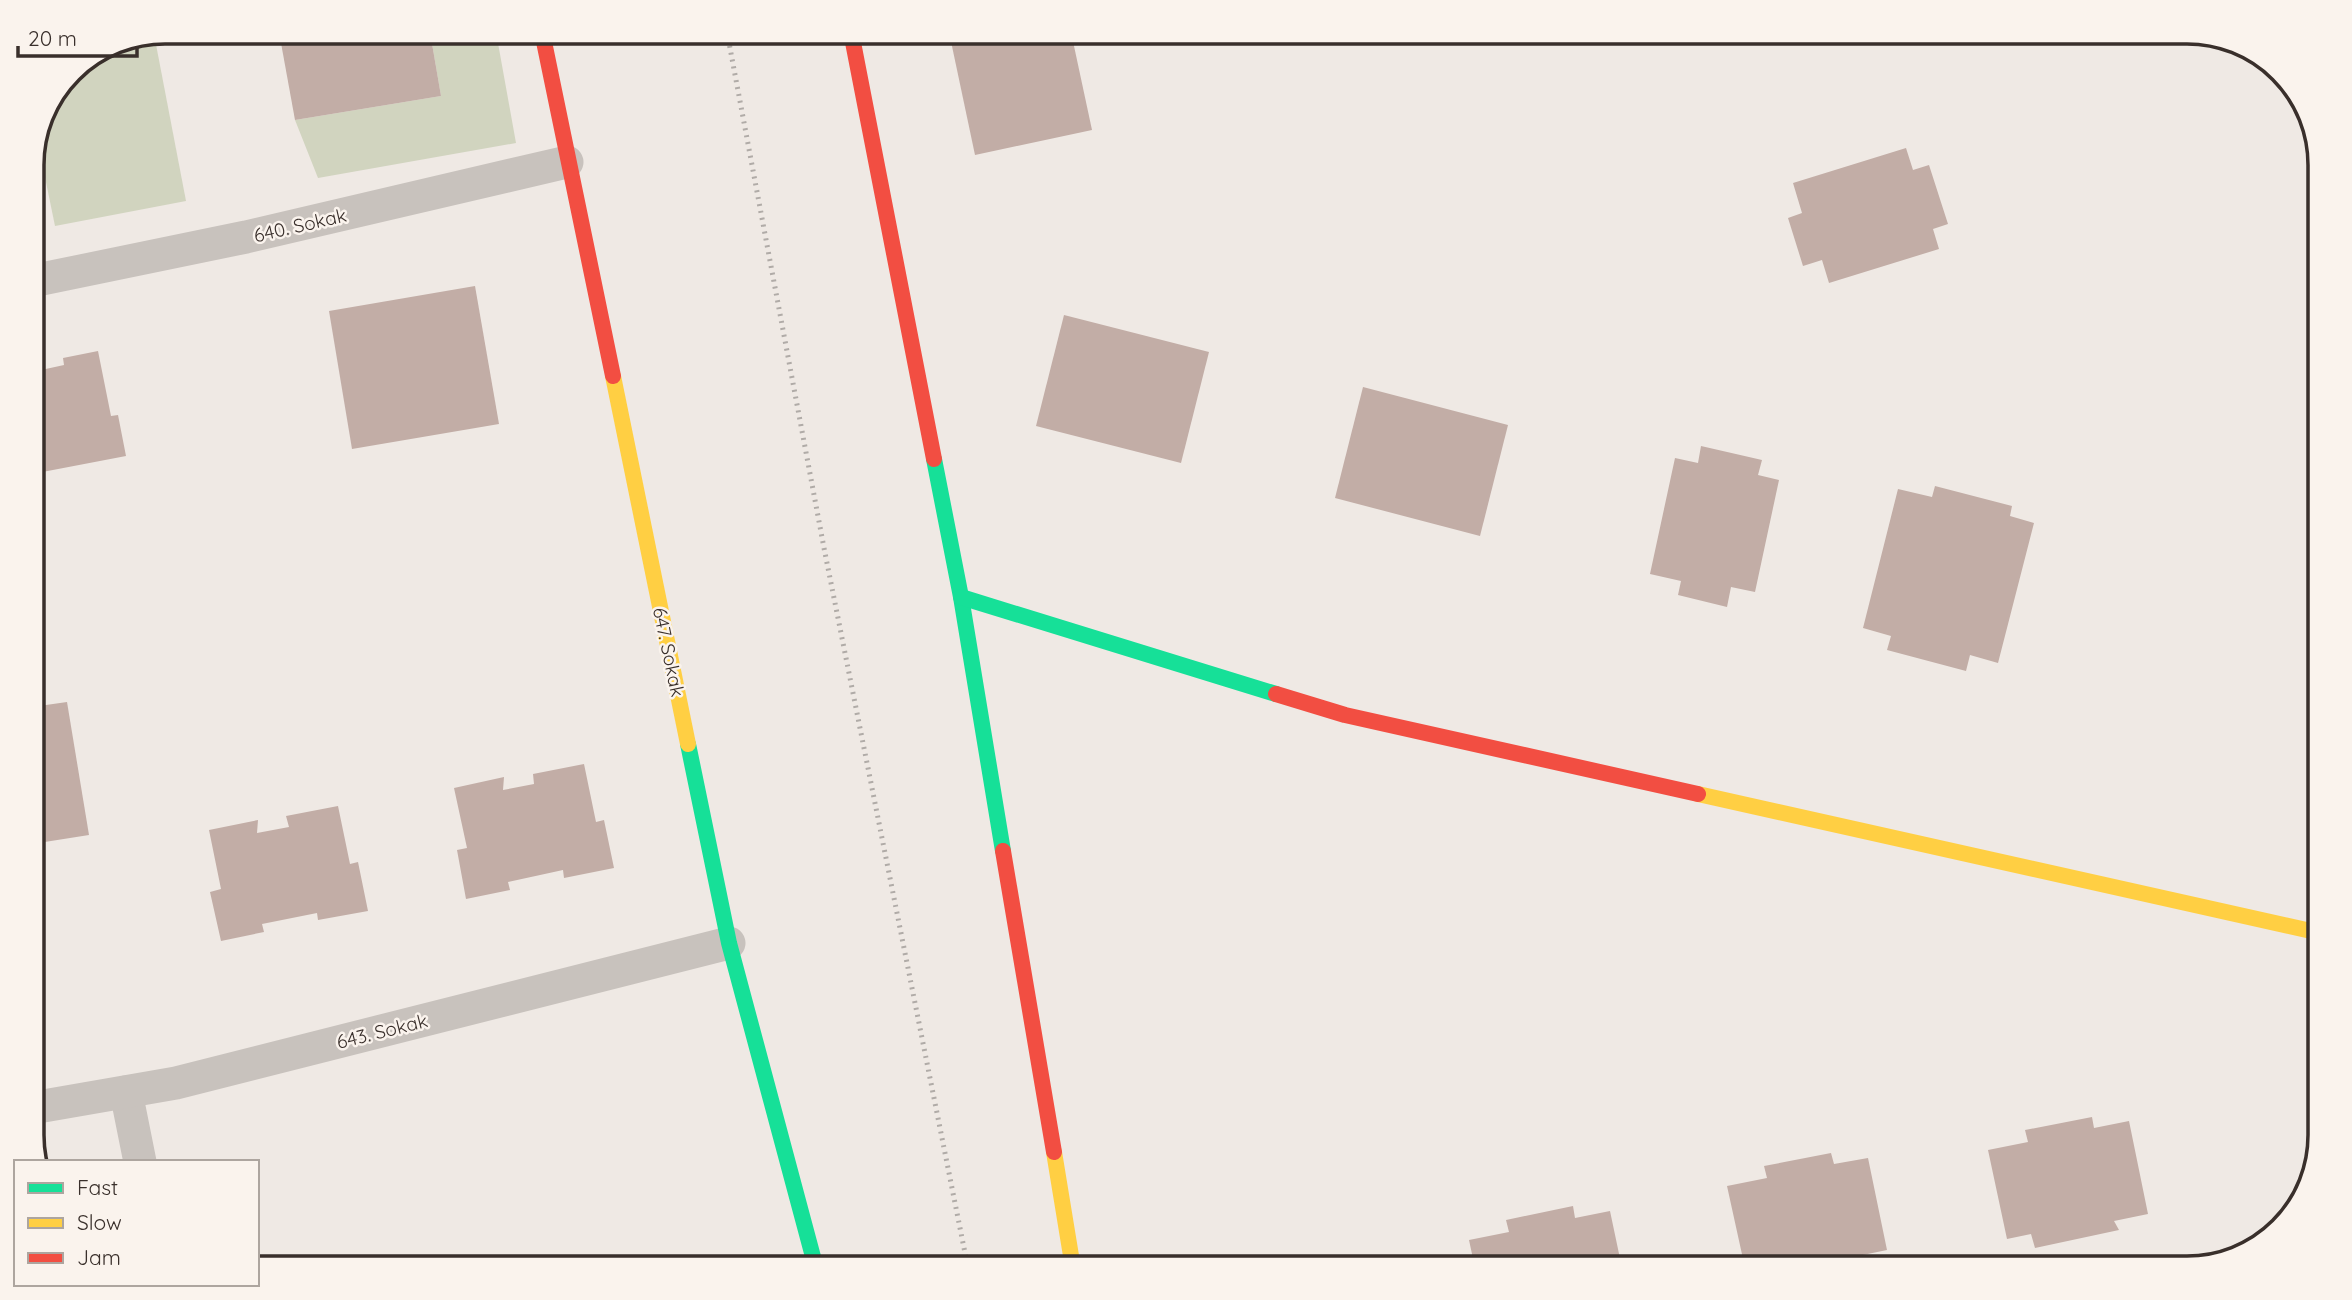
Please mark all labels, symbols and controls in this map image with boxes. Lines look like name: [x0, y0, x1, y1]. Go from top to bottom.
scale bar: [18, 14, 136, 58]
text: 20 m: [28, 25, 77, 51]
street label: 640. Sokak: [251, 203, 349, 247]
street label: 647. Sokak: [648, 605, 690, 699]
street label: 643. Sokak: [334, 1008, 430, 1054]
legend: [14, 1160, 259, 1286]
text: Fast: [77, 1174, 118, 1200]
text: Slow: [77, 1209, 122, 1235]
text: Jam: [77, 1244, 121, 1270]

